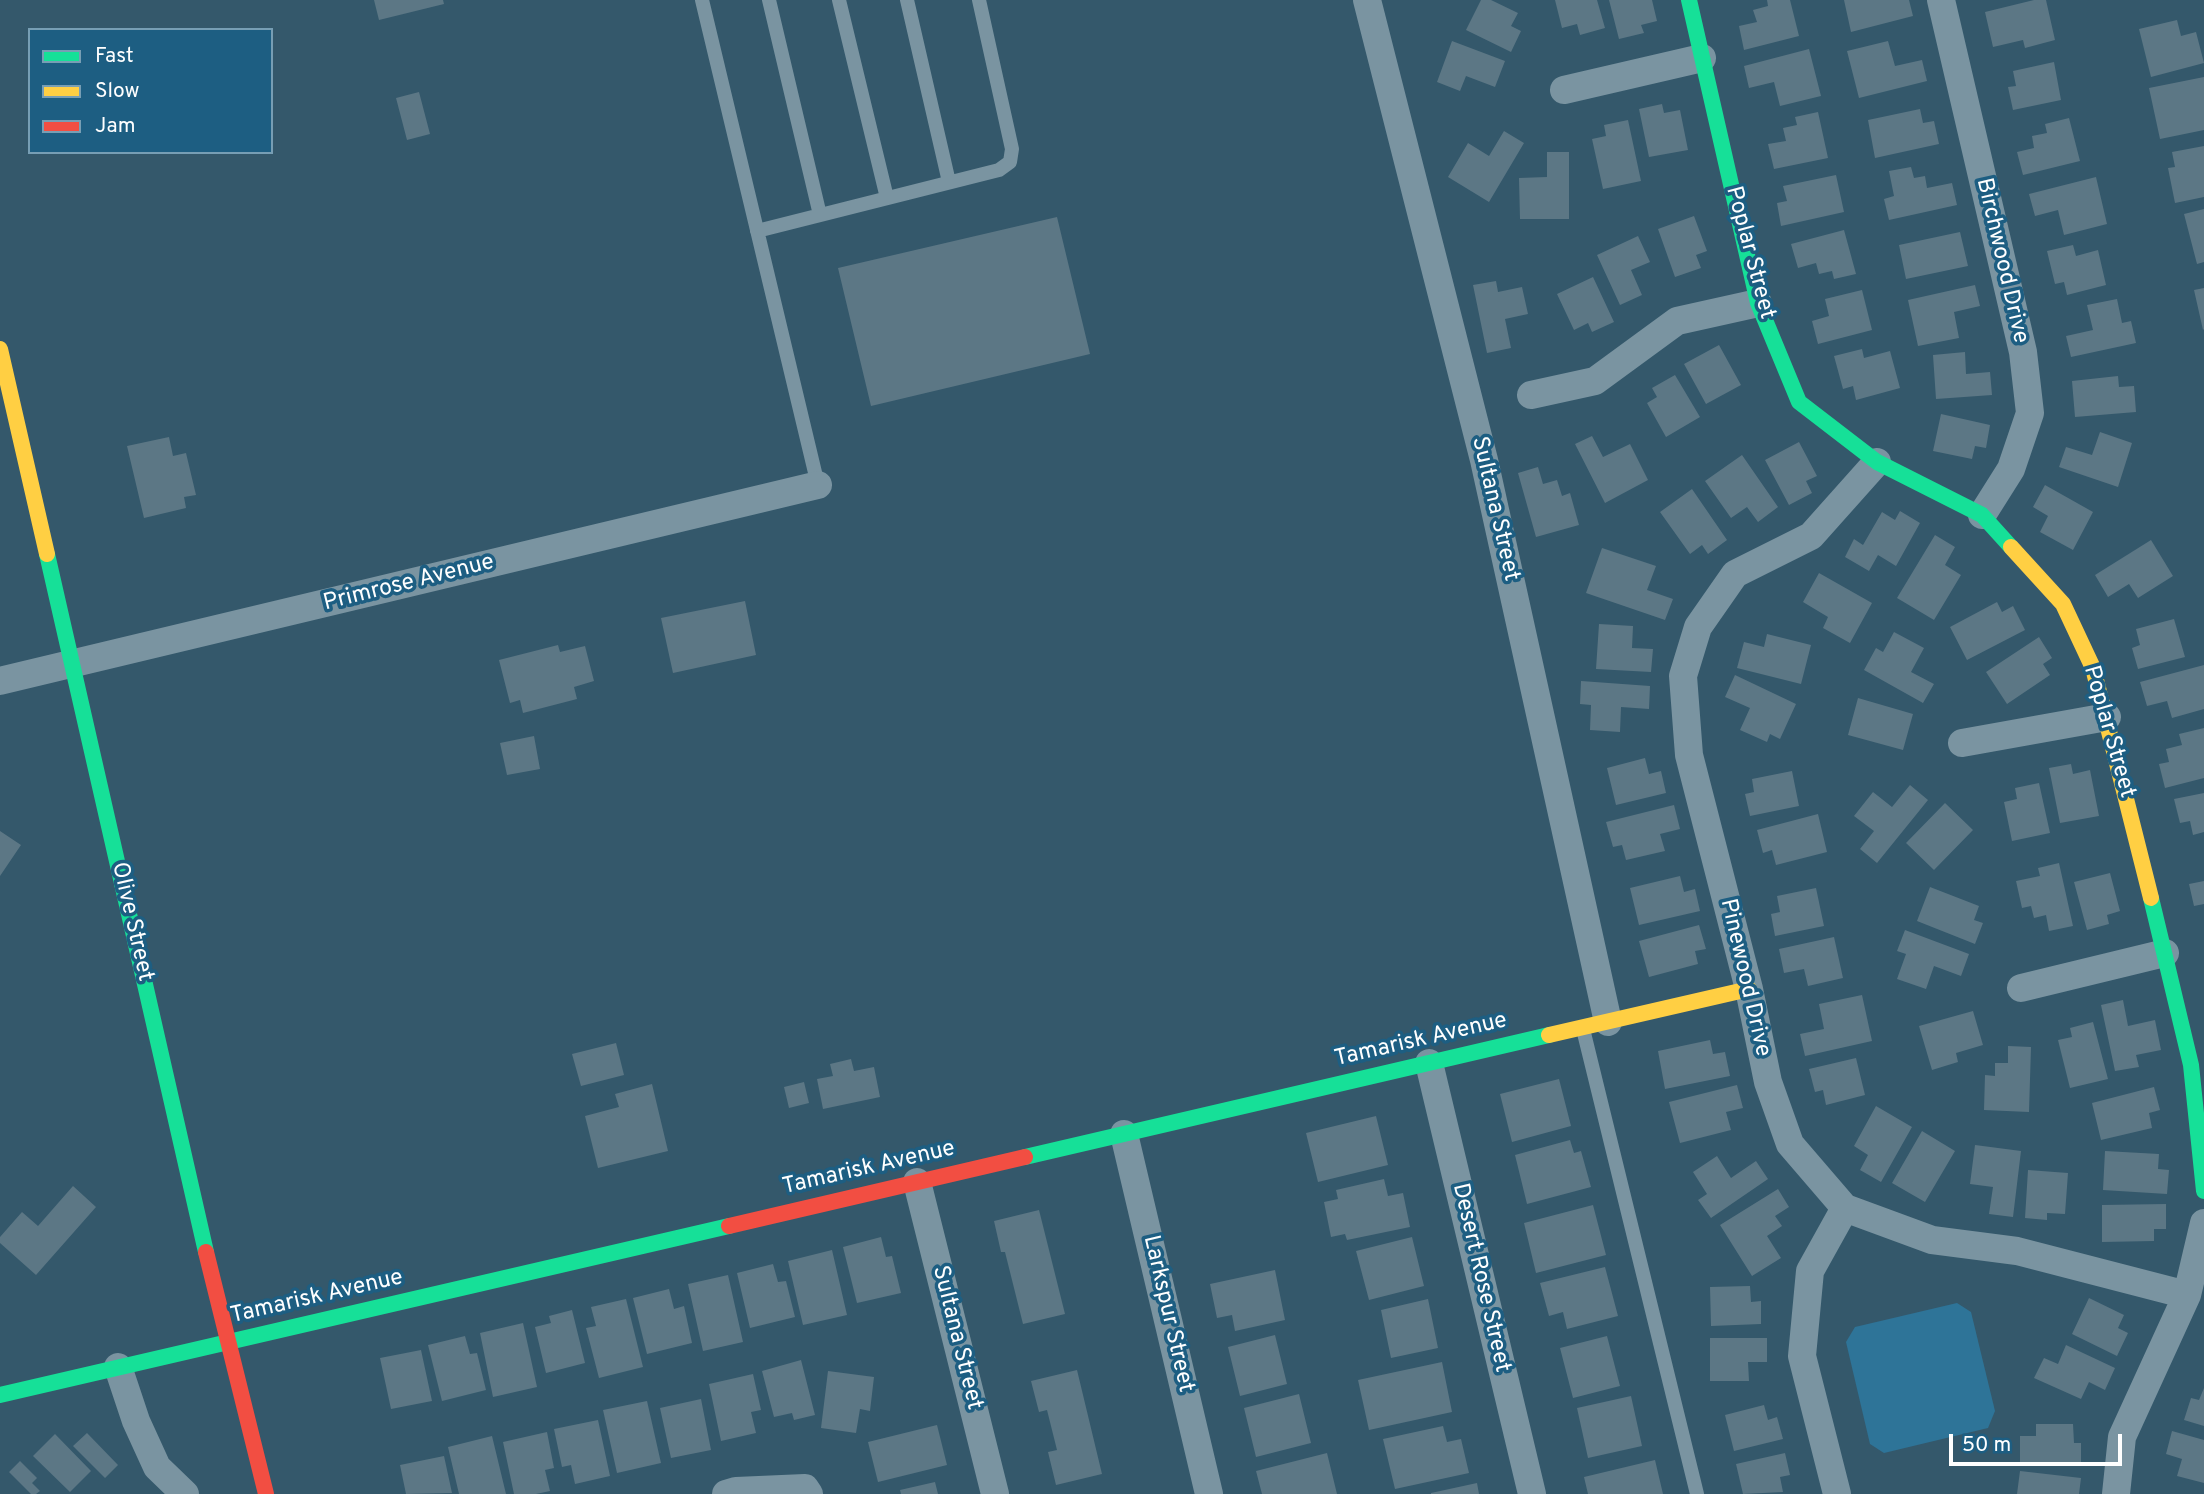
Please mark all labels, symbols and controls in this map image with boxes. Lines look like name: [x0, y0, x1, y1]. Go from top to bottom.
legend: [28, 28, 273, 154]
text: Fast: [95, 43, 134, 70]
text: Slow: [95, 78, 140, 105]
text: Jam: [95, 113, 136, 140]
street label: Birchwood Drive: [1969, 176, 2033, 346]
street label: Poplar Street: [1718, 184, 1780, 322]
street label: Sultana Street: [1464, 434, 1524, 584]
street label: Primrose Avenue: [321, 549, 497, 619]
street label: Poplar Street: [2076, 663, 2140, 801]
street label: Olive Street: [104, 860, 158, 984]
street label: Pinewood Drive: [1712, 896, 1776, 1060]
street label: Tamarisk Avenue: [1332, 1008, 1510, 1074]
street label: Tamarisk Avenue: [780, 1136, 958, 1202]
street label: Desert Rose Street: [1445, 1181, 1515, 1375]
street label: Larkspur Street: [1136, 1233, 1198, 1395]
street label: Sultana Street: [925, 1263, 987, 1413]
street label: Tamarisk Avenue: [228, 1265, 406, 1331]
scale bar: [1952, 1420, 2125, 1464]
text: 50 m: [1962, 1432, 2011, 1459]

